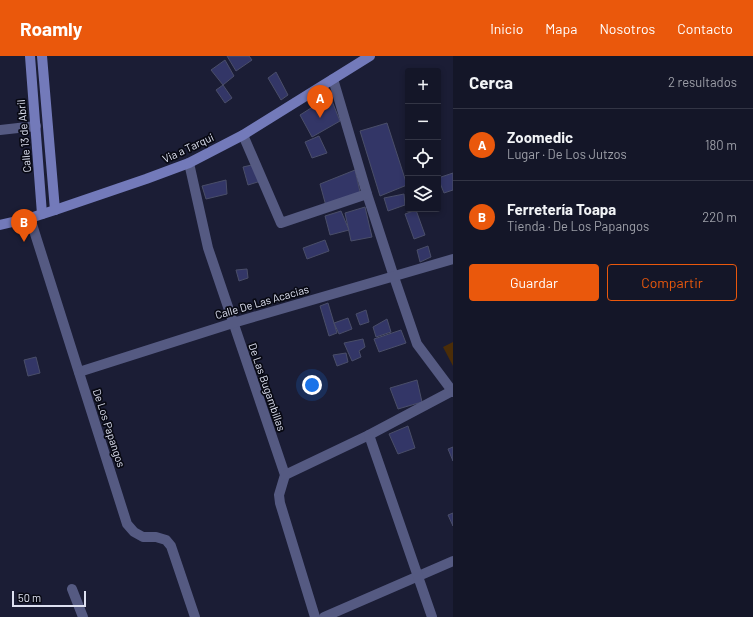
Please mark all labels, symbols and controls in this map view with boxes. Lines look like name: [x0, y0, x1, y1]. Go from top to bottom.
text: Roamly: [20, 17, 82, 40]
text: Inicio: [490, 20, 523, 37]
text: Mapa: [545, 20, 577, 37]
text: Nosotros: [599, 20, 655, 37]
text: Contacto: [677, 20, 733, 37]
map controls: [405, 68, 441, 212]
button: +: [405, 68, 441, 104]
text: Cerca: [469, 72, 513, 92]
text: 2 resultados: [668, 74, 737, 90]
pin: A: [307, 85, 333, 118]
street label: Calle 13 de Abril: [14, 99, 33, 173]
button: −: [405, 104, 441, 140]
text: Zoomedic: [507, 128, 573, 146]
street label: Via a Tarqui: [160, 130, 216, 165]
text: A: [478, 137, 486, 153]
text: 180 m: [705, 137, 737, 153]
button: locate: [405, 140, 441, 176]
text: Lugar · De Los Jutzos: [507, 146, 627, 162]
button: layers: [405, 176, 441, 212]
text: Ferretería Toapa: [507, 200, 616, 218]
pin: B: [11, 209, 37, 242]
text: B: [478, 209, 486, 225]
text: 220 m: [702, 209, 737, 225]
text: Tienda · De Los Papangos: [507, 218, 649, 234]
button: Guardar: [469, 264, 599, 301]
button: Compartir: [607, 264, 737, 301]
street label: Calle De Las Acacias: [214, 282, 310, 321]
street label: De Las Bugambillas: [246, 341, 289, 433]
your location: [302, 375, 322, 395]
street label: De Los Papangos: [91, 387, 128, 469]
scale bar: [12, 589, 86, 608]
text: 50 m: [18, 591, 41, 604]

